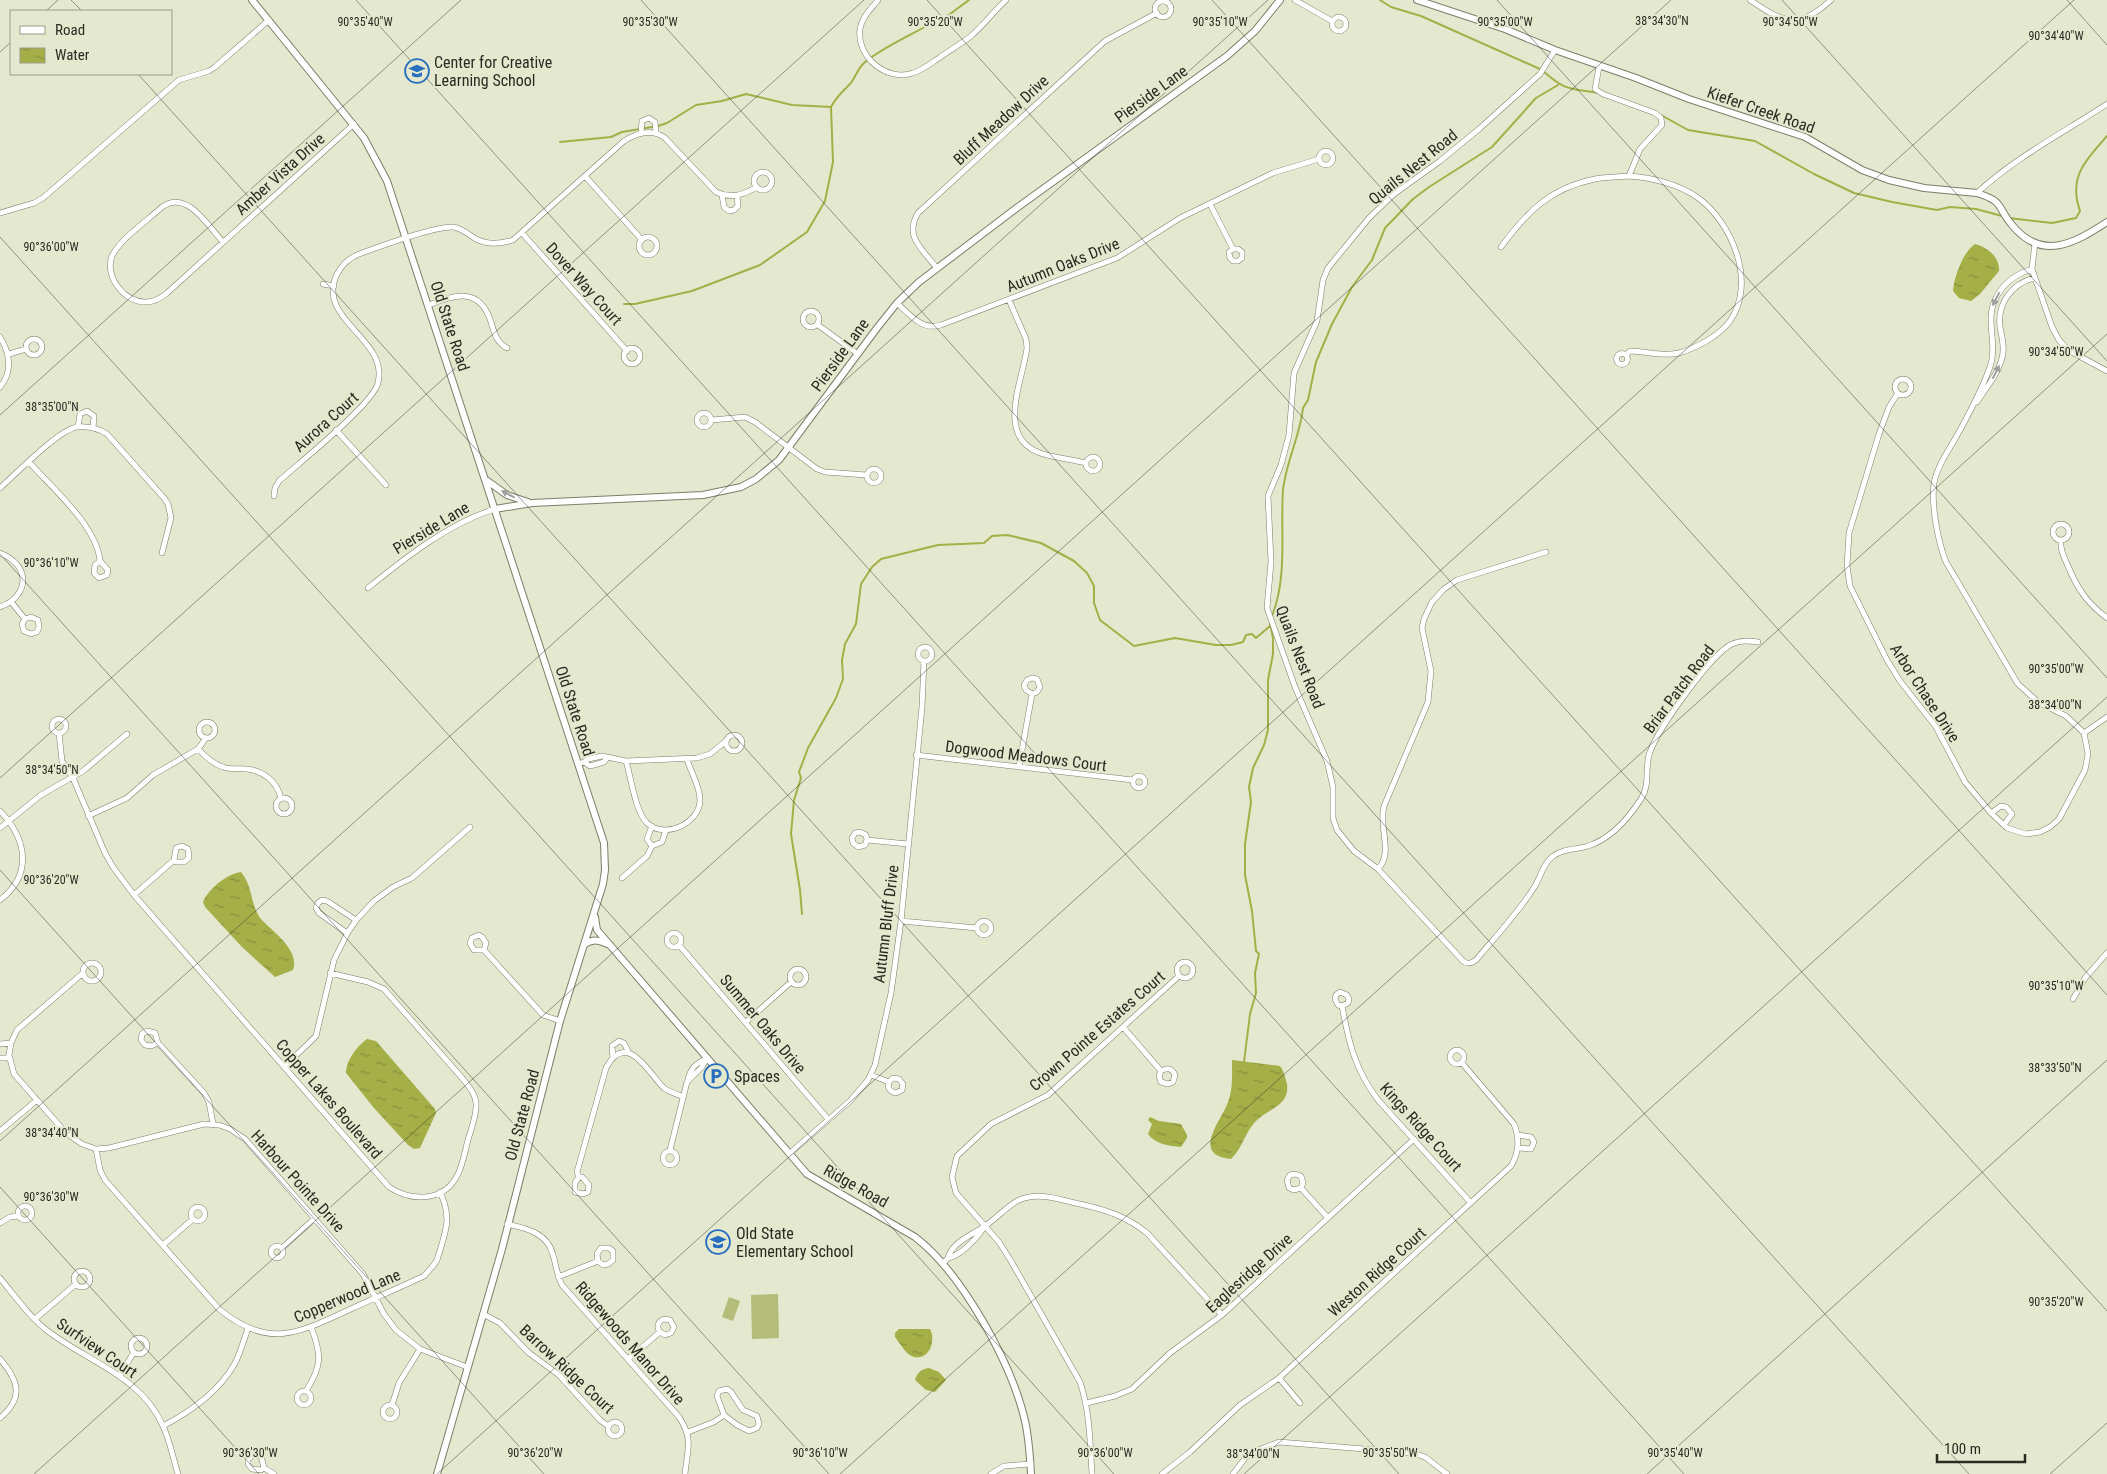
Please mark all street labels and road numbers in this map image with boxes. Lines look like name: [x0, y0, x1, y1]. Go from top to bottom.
street label: Pierside Lane: [1111, 61, 1191, 127]
street label: Bluff Meadow Drive: [949, 71, 1053, 169]
street label: Kiefer Creek Road: [1705, 83, 1817, 137]
street label: Quails Nest Road: [1365, 125, 1461, 209]
street label: Amber Vista Drive: [232, 129, 328, 219]
street label: Autumn Oaks Drive: [1004, 234, 1122, 296]
street label: Dover Way Court: [542, 239, 626, 329]
street label: Old State Road: [426, 279, 474, 373]
street label: Pierside Lane: [807, 315, 873, 395]
street label: Aurora Court: [290, 388, 362, 456]
street label: Pierside Lane: [389, 498, 473, 558]
street label: Quails Nest Road: [1272, 603, 1328, 711]
street label: Arbor Chase Drive: [1886, 640, 1964, 746]
street label: Briar Patch Road: [1640, 641, 1718, 737]
street label: Old State Road: [551, 664, 599, 758]
street label: Dogwood Meadows Court: [944, 737, 1108, 775]
street label: Autumn Bluff Drive: [869, 864, 903, 984]
street label: Crown Pointe Estates Court: [1025, 967, 1169, 1095]
street label: Summer Oaks Drive: [716, 971, 810, 1077]
street label: Copper Lakes Boulevard: [272, 1035, 386, 1163]
street label: Old State Road: [501, 1067, 543, 1163]
street label: Kings Ridge Court: [1376, 1079, 1466, 1176]
street label: Harbour Pointe Drive: [247, 1126, 349, 1236]
street label: Ridge Road: [820, 1160, 892, 1212]
street label: Weston Ridge Court: [1324, 1223, 1430, 1321]
street label: Eaglesridge Drive: [1202, 1229, 1296, 1317]
street label: Copperwood Lane: [291, 1265, 403, 1327]
street label: Ridgewoods Manor Drive: [571, 1278, 689, 1408]
street label: Surfview Court: [53, 1314, 141, 1382]
street label: Barrow Ridge Court: [516, 1320, 618, 1418]

